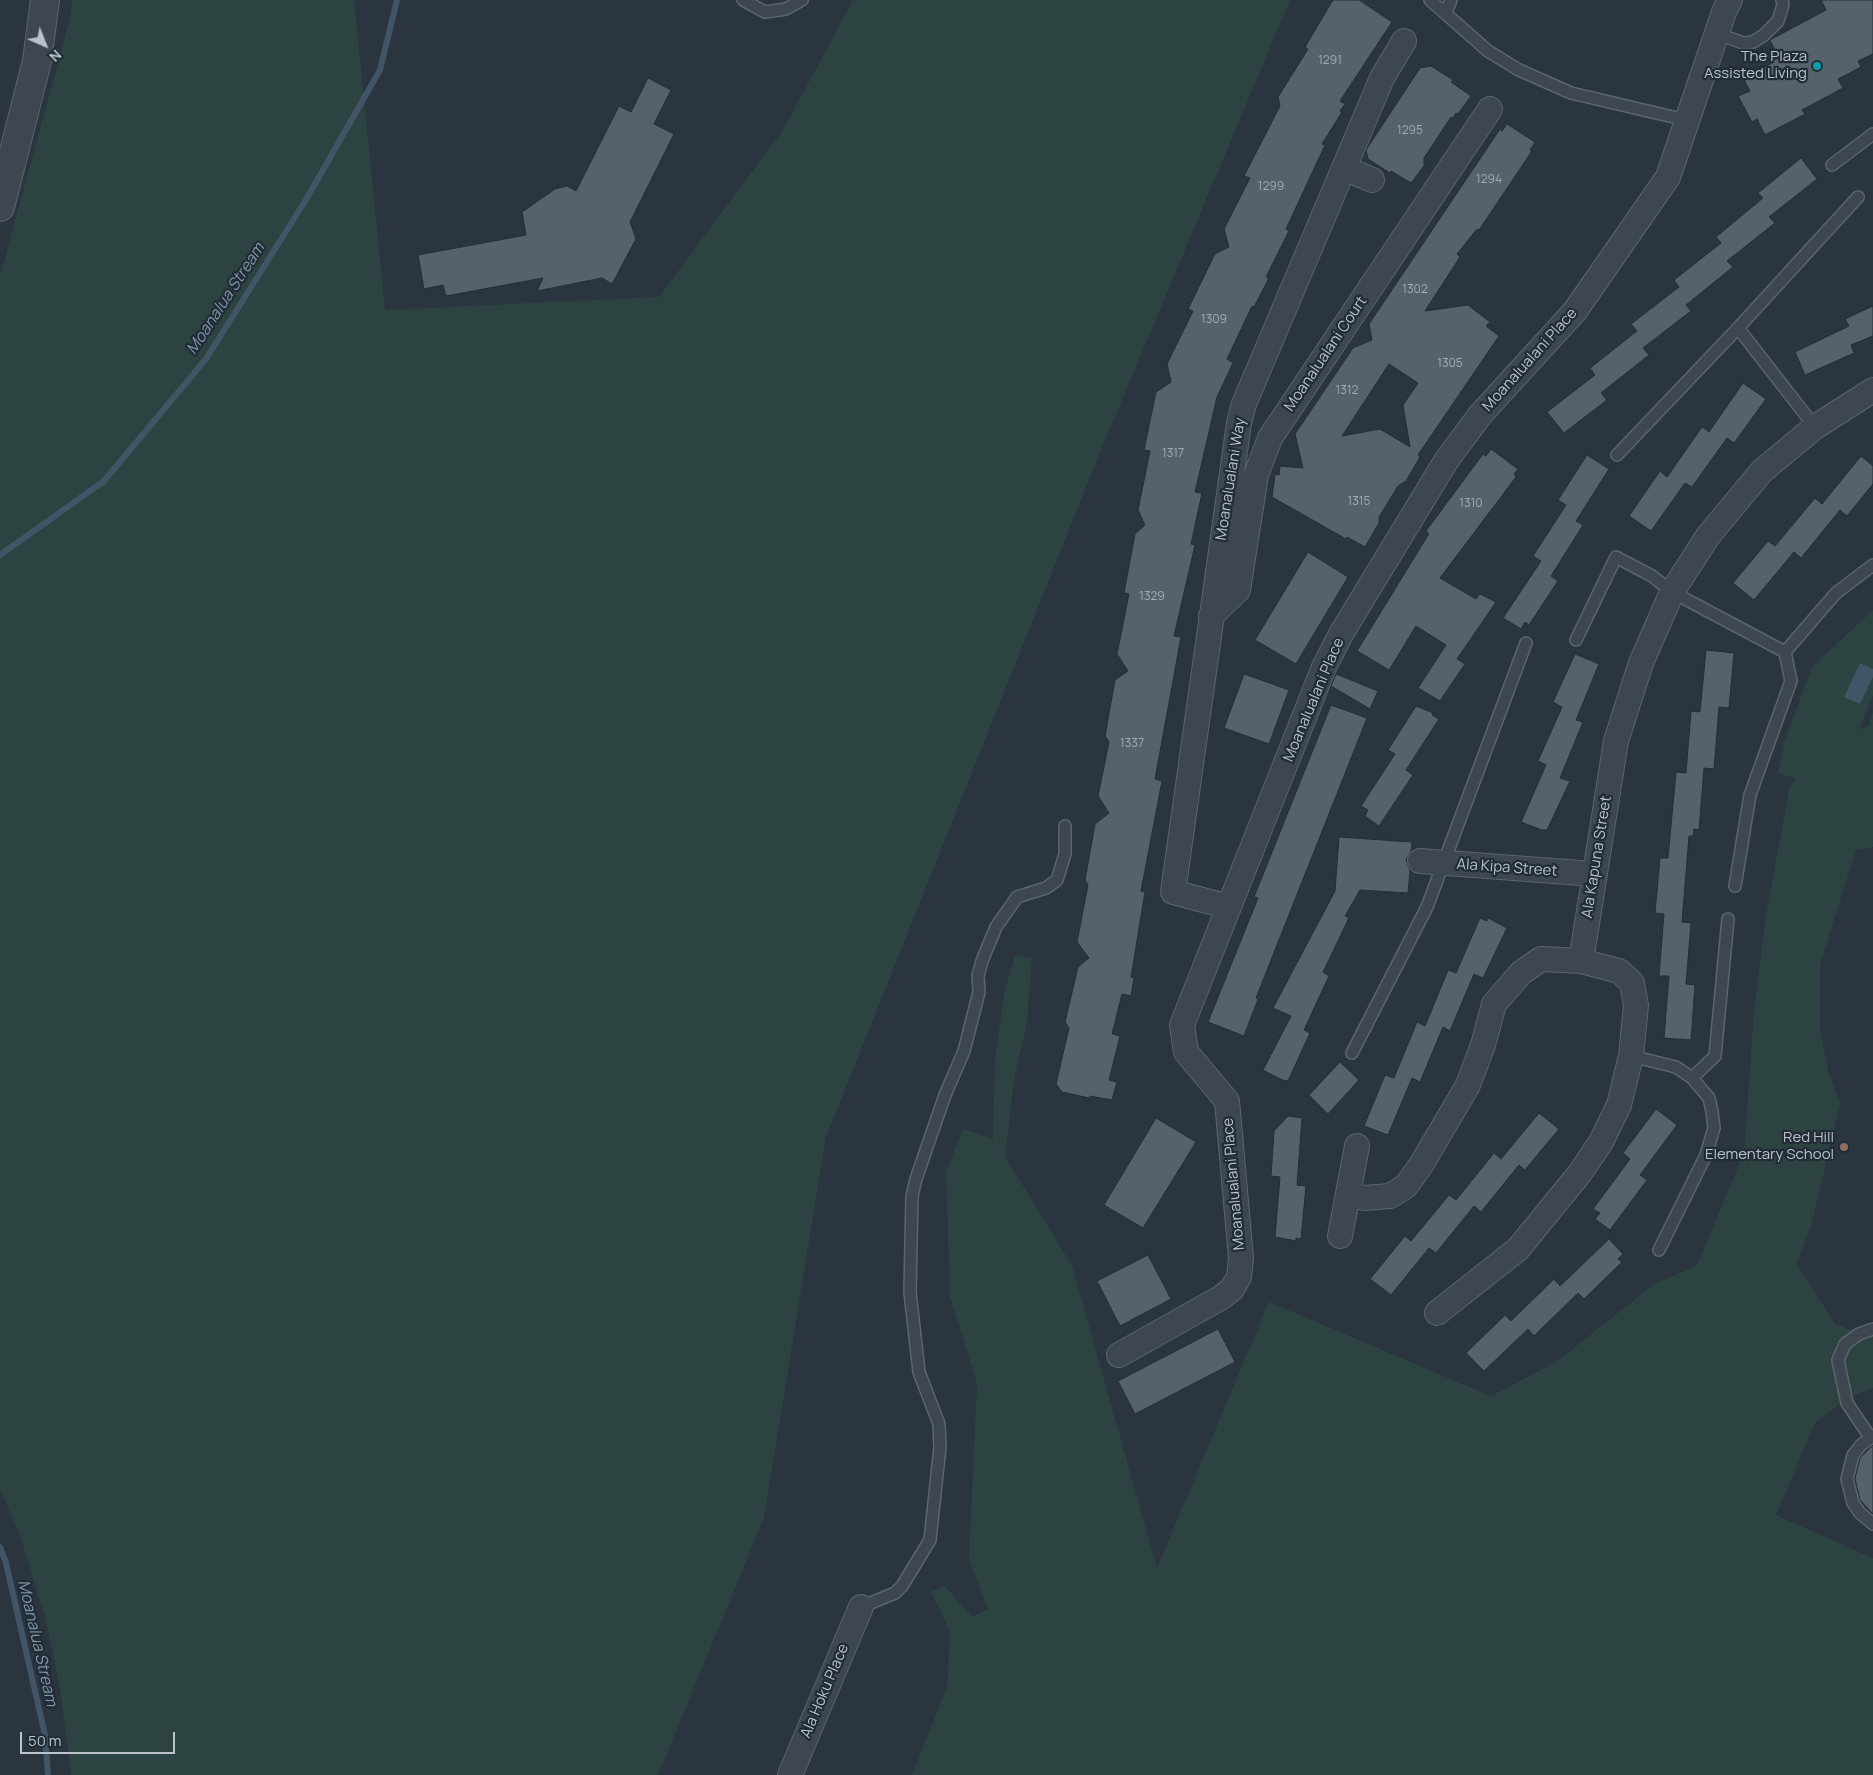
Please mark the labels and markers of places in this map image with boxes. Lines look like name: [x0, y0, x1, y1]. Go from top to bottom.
place label: The Plaza Assisted Living: [1704, 48, 1807, 83]
marker: The Plaza Assisted Living: [1811, 60, 1823, 72]
place label: Red Hill Elementary School: [1705, 1129, 1834, 1164]
marker: Red Hill Elementary School: [1838, 1141, 1850, 1153]

